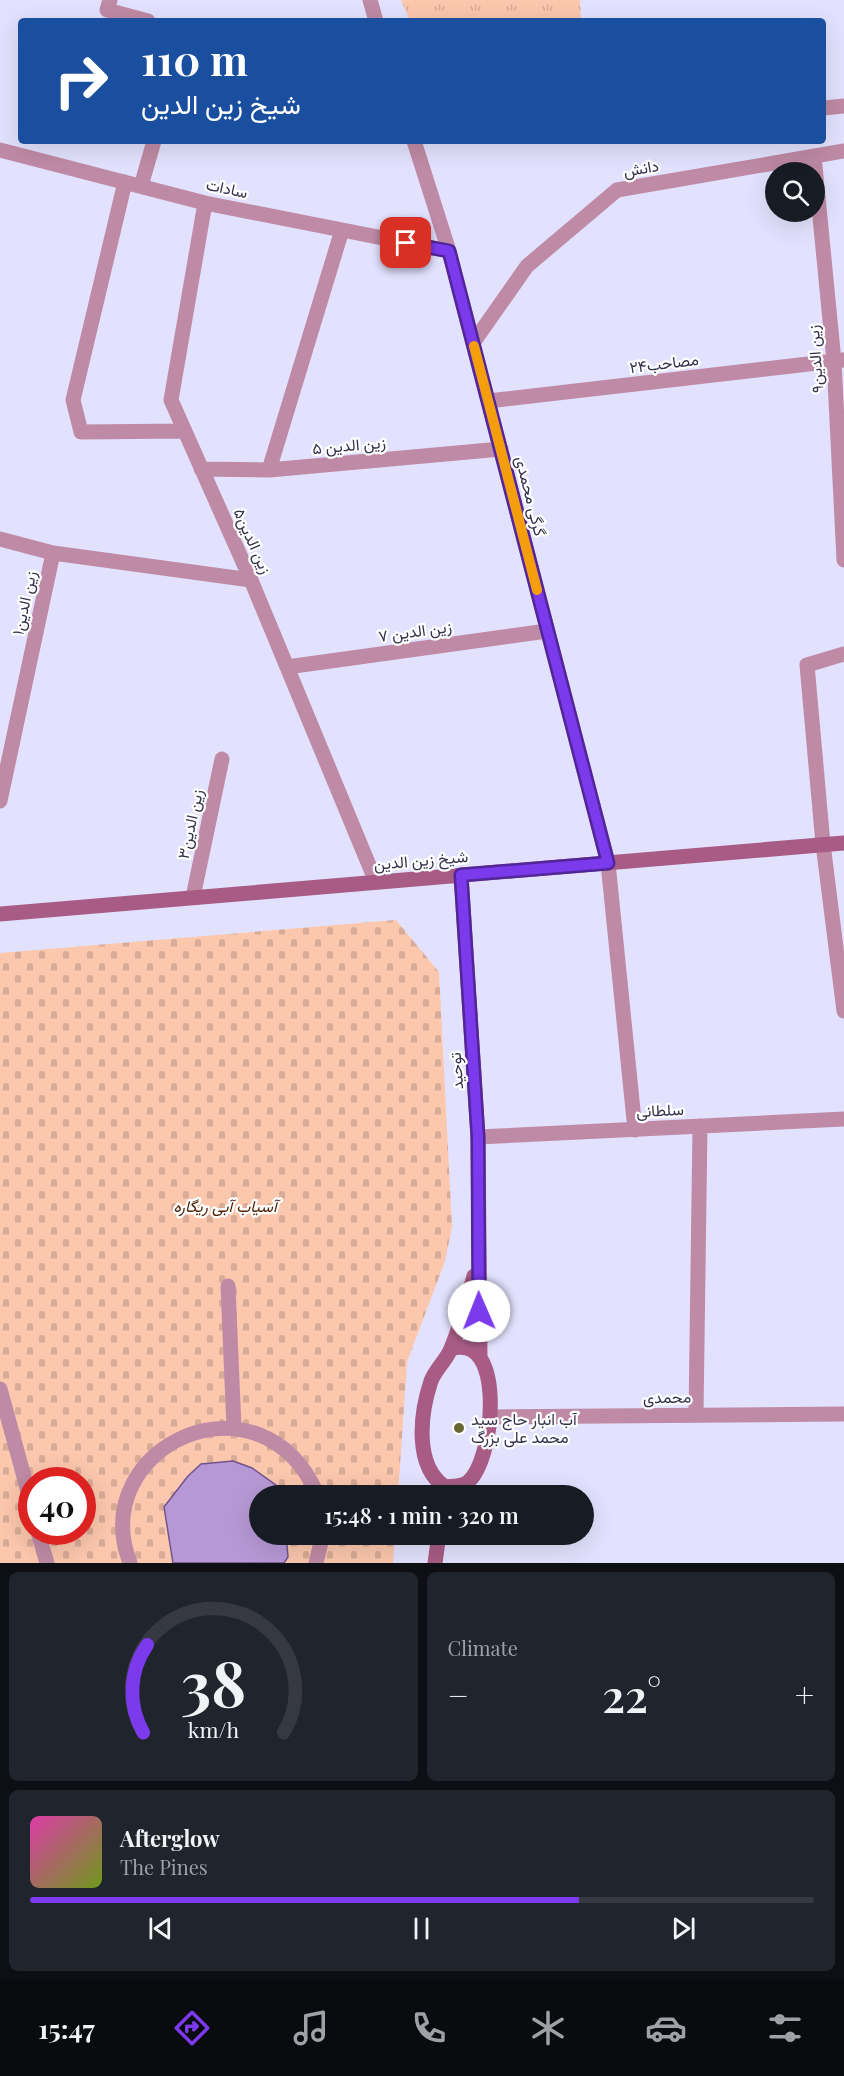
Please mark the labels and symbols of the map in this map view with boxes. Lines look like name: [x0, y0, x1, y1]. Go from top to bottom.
street label: دانش: [622, 154, 660, 182]
street label: سادات: [204, 173, 250, 202]
pin: [380, 217, 431, 268]
street label: زین الدین۹: [802, 324, 828, 394]
street label: مصاحب۲۴: [628, 348, 700, 377]
street label: زین الدین ۵: [311, 431, 387, 459]
street label: گرگی محمدی: [510, 454, 552, 538]
street label: زین الدین۵: [229, 505, 277, 577]
street label: زین الدین۱: [6, 569, 42, 637]
street label: زین الدین ۷: [377, 615, 453, 647]
street label: زین الدین۳: [172, 787, 208, 861]
street label: شیخ زین الدین: [373, 845, 469, 876]
street label: توحید: [444, 1052, 468, 1090]
street label: سلطانی: [636, 1098, 684, 1122]
park label: آسیاب آبی ریگاره: [173, 1195, 281, 1217]
position arrow: [447, 1279, 511, 1343]
street label: محمدی: [643, 1386, 691, 1408]
place label: آب انبار حاج سید محمد علی بزرگ: [471, 1408, 578, 1448]
marker: آب انبار حاج سید محمد علی بزرگ: [452, 1421, 466, 1435]
speed limit sign: 40: [18, 1467, 96, 1545]

